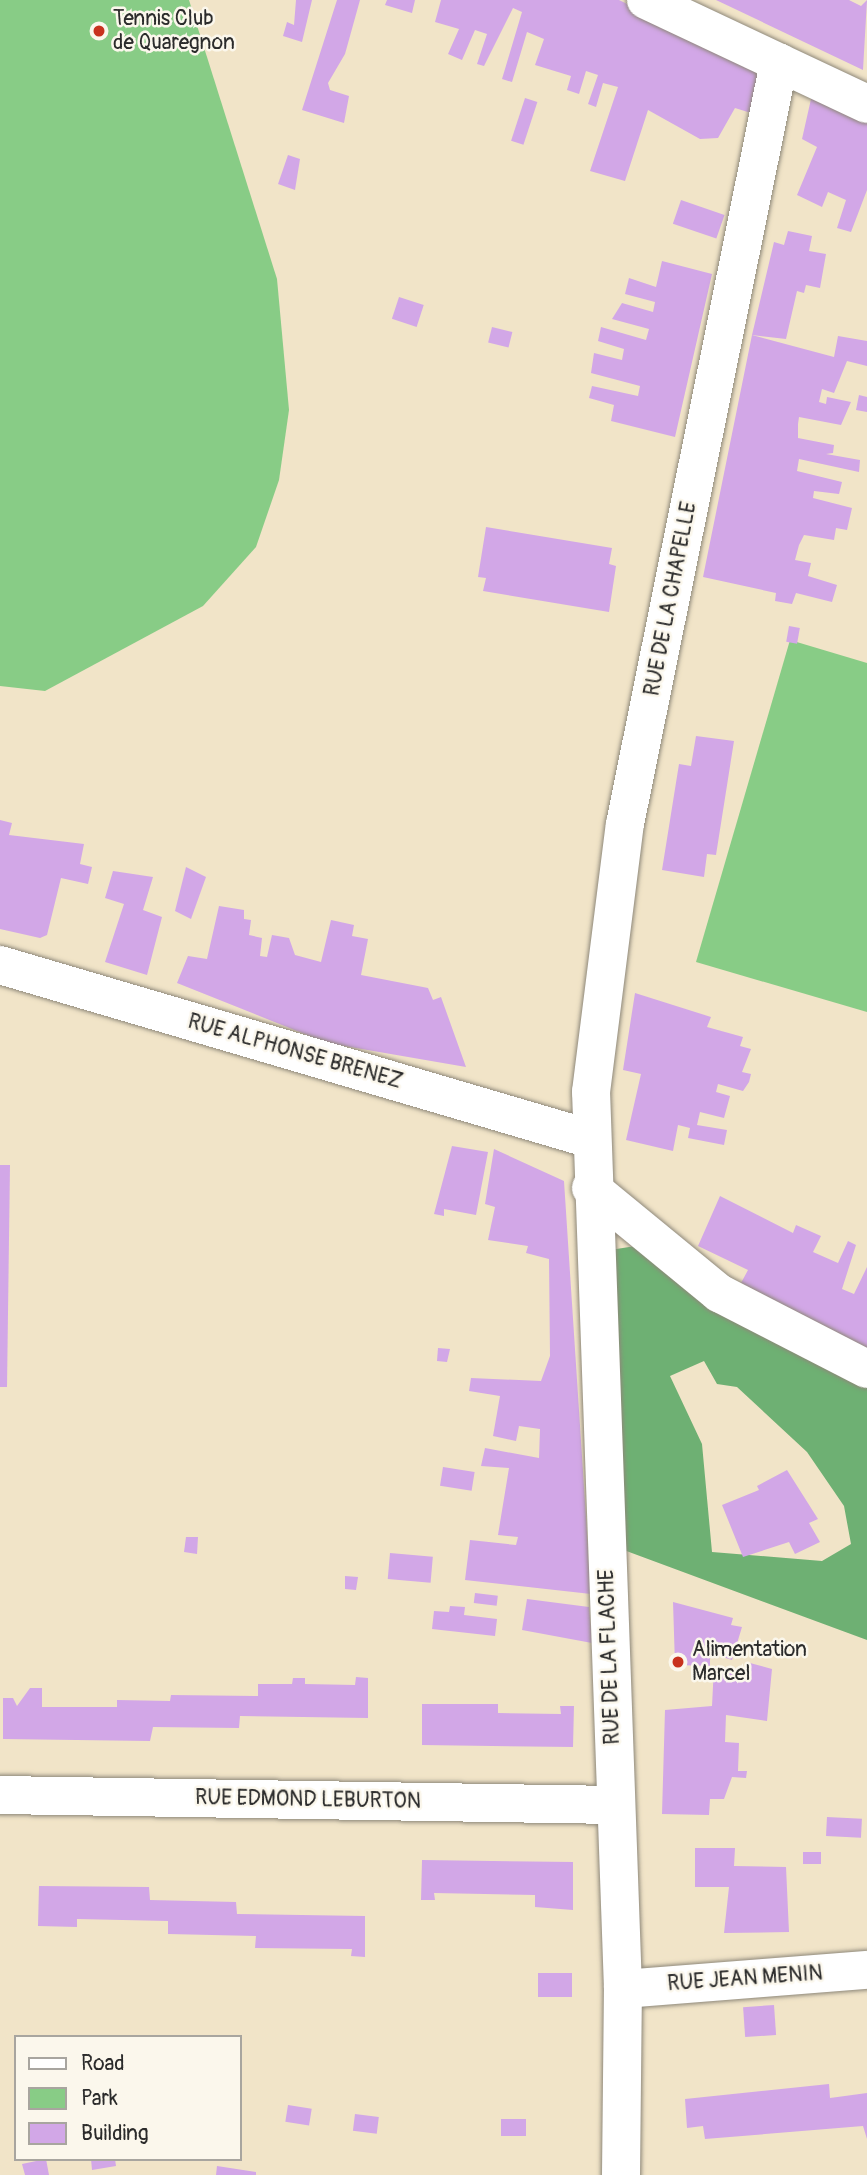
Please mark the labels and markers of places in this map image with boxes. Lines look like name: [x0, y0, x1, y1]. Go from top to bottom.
place label: Tennis Club de Quaregnon: [113, 6, 235, 56]
marker: Tennis Club de Quaregnon: [91, 23, 107, 39]
place label: Alimentation Marcel: [692, 1637, 807, 1687]
marker: Alimentation Marcel: [670, 1654, 686, 1670]

